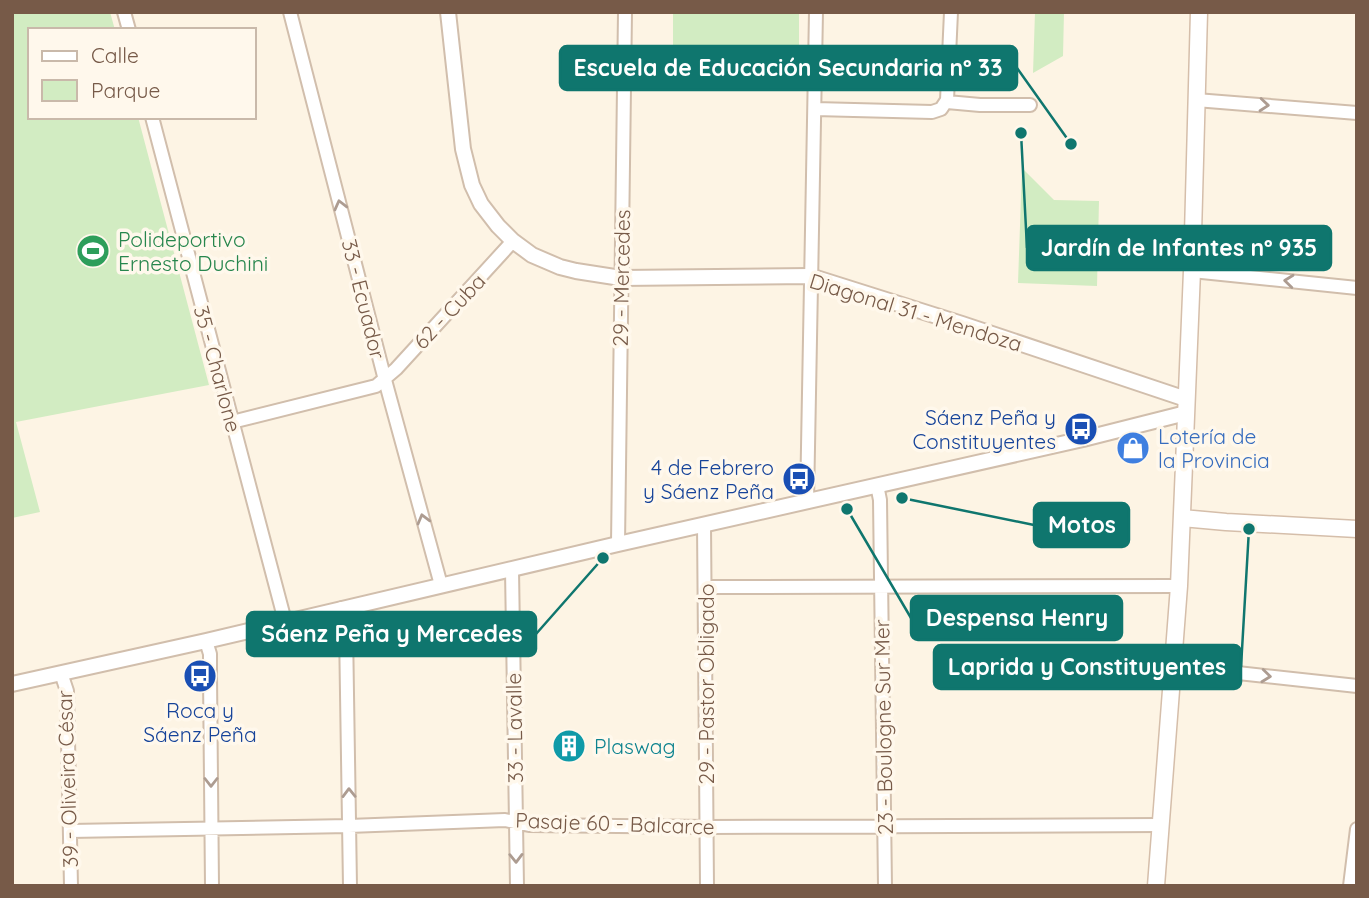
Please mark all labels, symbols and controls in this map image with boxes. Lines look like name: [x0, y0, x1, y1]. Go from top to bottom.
legend: [28, 28, 256, 119]
text: Calle: [91, 42, 139, 68]
callout: Escuela de Educación Secundaria nº 33: [560, 46, 1017, 90]
text: Escuela de Educación Secundaria nº 33: [573, 53, 1003, 82]
text: Parque: [91, 77, 160, 103]
one-way arrow: [1259, 97, 1270, 112]
one-way arrow: [334, 199, 348, 211]
street label: 29 - Mercedes: [607, 209, 635, 347]
place label: Polideportivo Ernesto Duchini: [118, 226, 268, 276]
callout: Jardín de Infantes nº 935: [1027, 226, 1331, 270]
sports icon: Polideportivo Ernesto Duchini: [74, 232, 112, 270]
text: Jardín de Infantes nº 935: [1041, 233, 1317, 262]
street label: 33 - Ecuador: [337, 236, 391, 362]
street label: Diagonal 31 - Mendoza: [807, 267, 1025, 357]
street label: 62 - Cuba: [408, 268, 490, 354]
one-way arrow: [1283, 274, 1294, 289]
street label: 35 - Charlone: [189, 303, 247, 435]
place label: Sáenz Peña y Constituyentes: [912, 404, 1056, 454]
bus stop icon: Sáenz Peña y Constituyentes: [1062, 410, 1100, 448]
place label: Lotería de la Provincia: [1158, 423, 1270, 473]
shop icon: Lotería de la Provincia: [1114, 429, 1152, 467]
place label: 4 de Febrero y Sáenz Peña: [643, 454, 774, 504]
bus stop icon: 4 de Febrero y Sáenz Peña: [780, 460, 818, 498]
callout: Motos: [1034, 503, 1129, 547]
text: Motos: [1048, 510, 1116, 539]
one-way arrow: [417, 514, 432, 526]
street label: 29 - Pastor Obligado: [693, 584, 719, 784]
callout: Despensa Henry: [911, 596, 1122, 640]
text: Despensa Henry: [926, 603, 1108, 632]
callout: Sáenz Peña y Mercedes: [247, 612, 536, 656]
text: Sáenz Peña y Mercedes: [261, 619, 523, 648]
street label: 23 - Boulogne Sur Mer: [868, 619, 898, 835]
callout: Laprida y Constituyentes: [934, 645, 1241, 689]
text: Laprida y Constituyentes: [948, 652, 1226, 681]
bus stop icon: Roca y Sáenz Peña: [181, 657, 219, 695]
one-way arrow: [1261, 668, 1272, 683]
street label: 33 - Lavalle: [500, 673, 528, 783]
street label: 39 - Oliveira César: [51, 690, 83, 868]
place label: Roca y Sáenz Peña: [143, 697, 257, 747]
building icon: Plaswag: [550, 727, 588, 765]
place label: Plaswag: [594, 733, 676, 759]
one-way arrow: [203, 777, 219, 788]
one-way arrow: [341, 787, 357, 798]
street label: Pasaje 60 - Balcarce: [515, 807, 715, 839]
one-way arrow: [508, 854, 524, 864]

